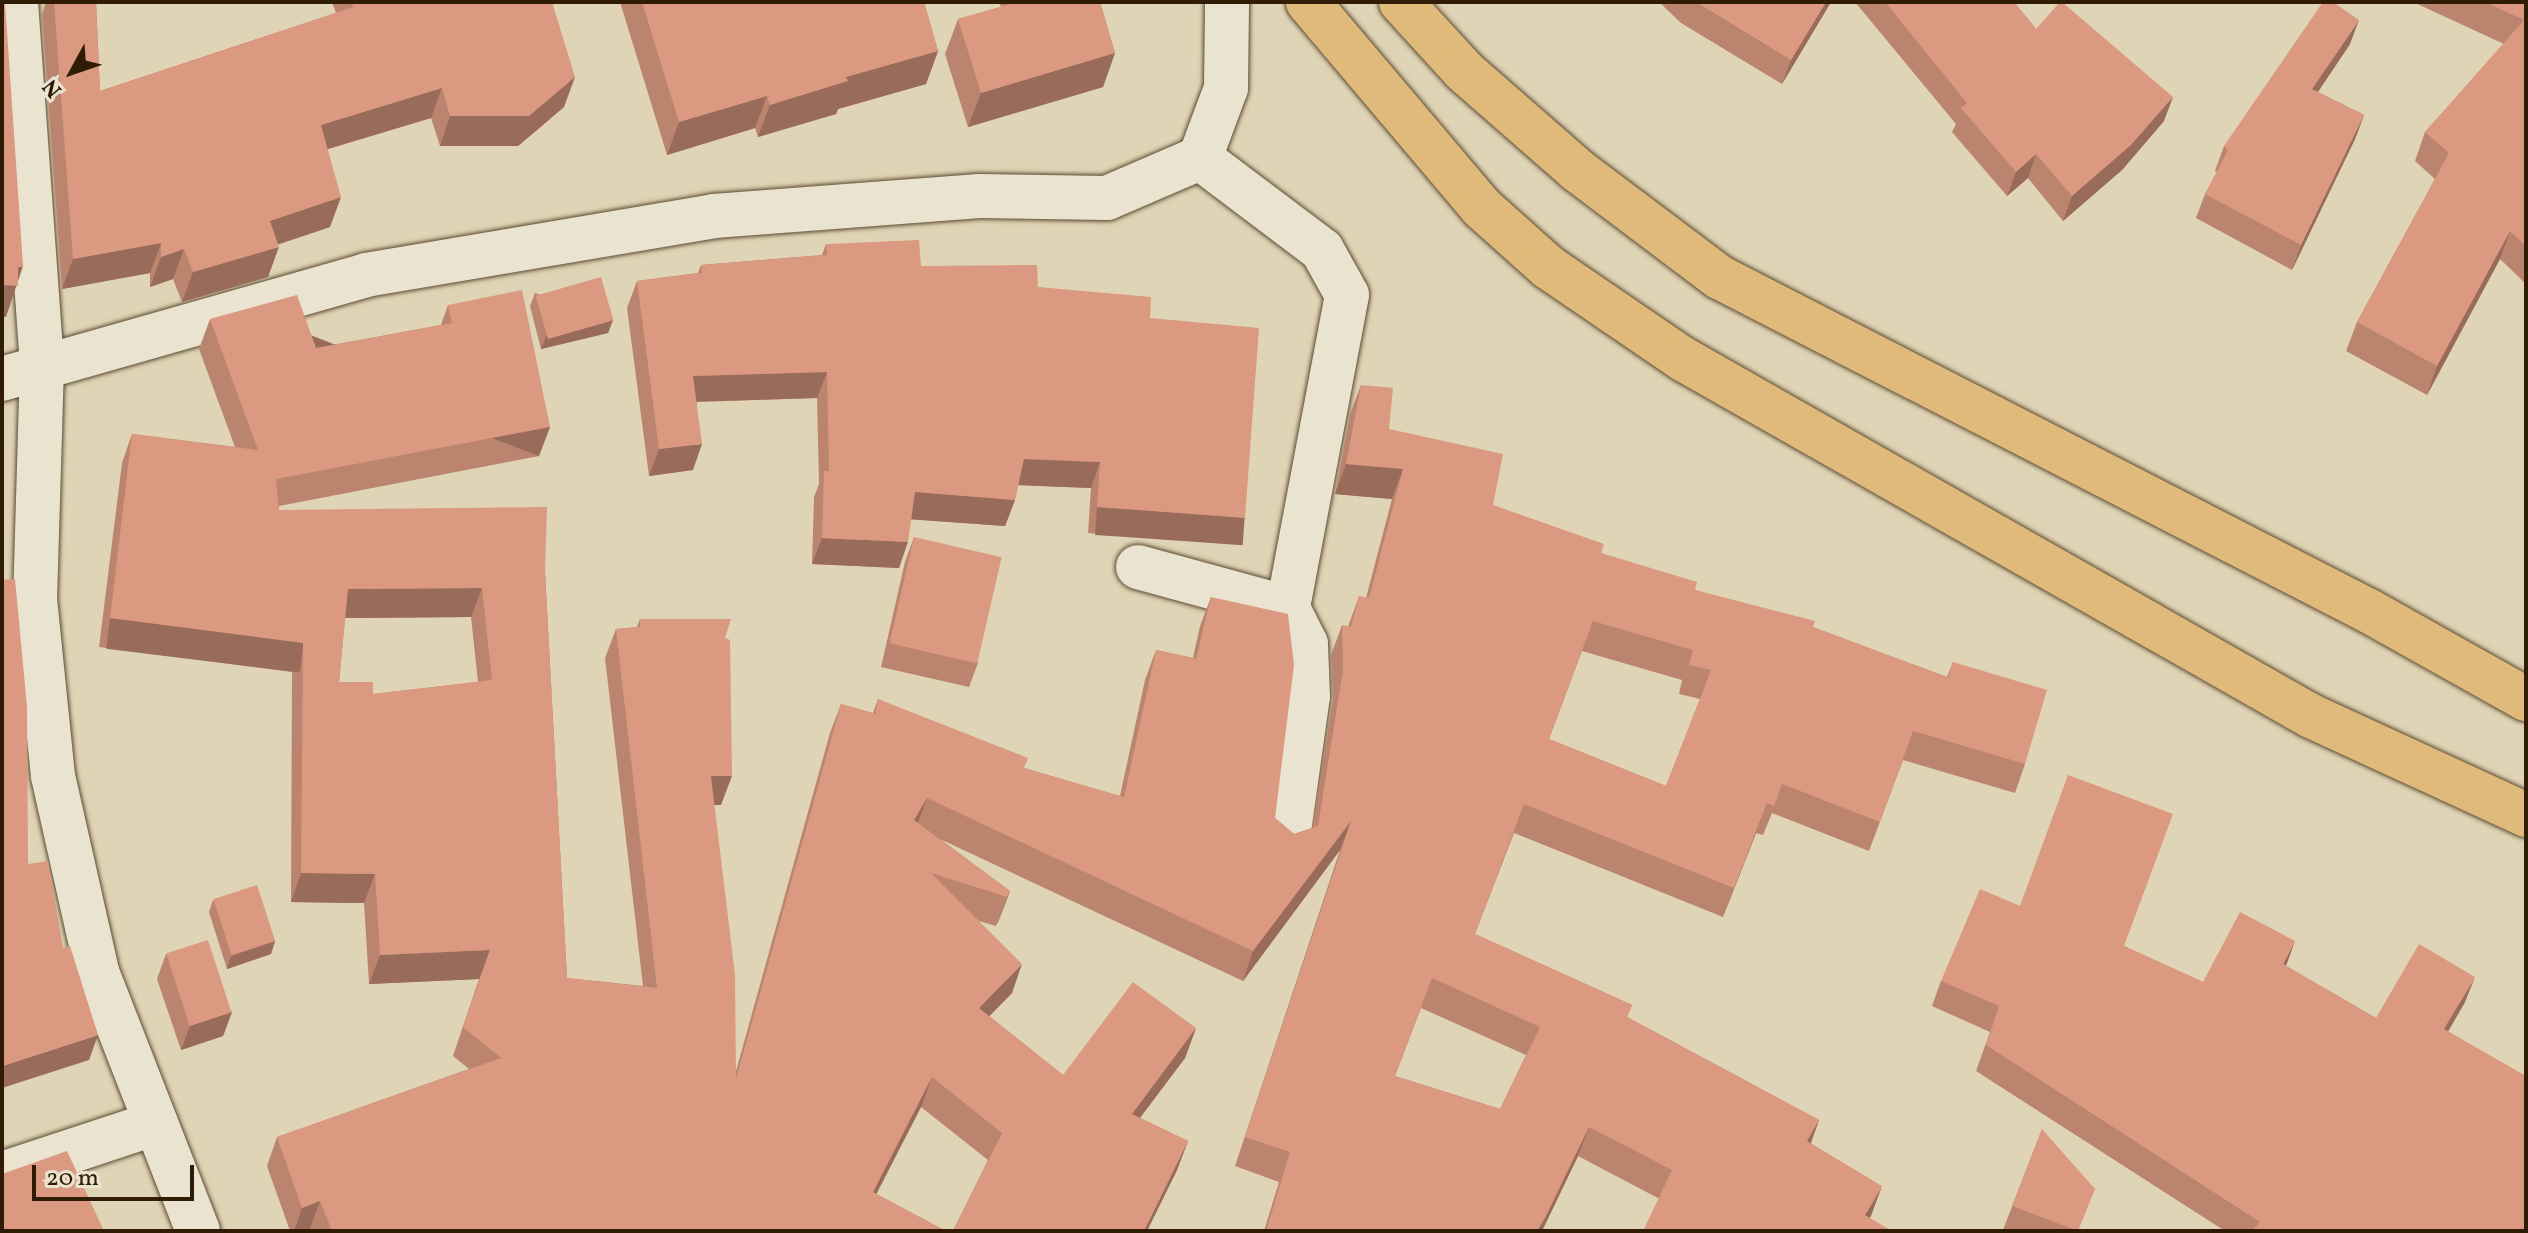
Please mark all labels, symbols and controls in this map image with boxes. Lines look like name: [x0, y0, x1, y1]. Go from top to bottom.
north arrow: [32, 32, 112, 112]
text: N: [36, 72, 70, 104]
scale bar: [36, 1149, 198, 1199]
text: 20 m: [46, 1162, 99, 1196]

